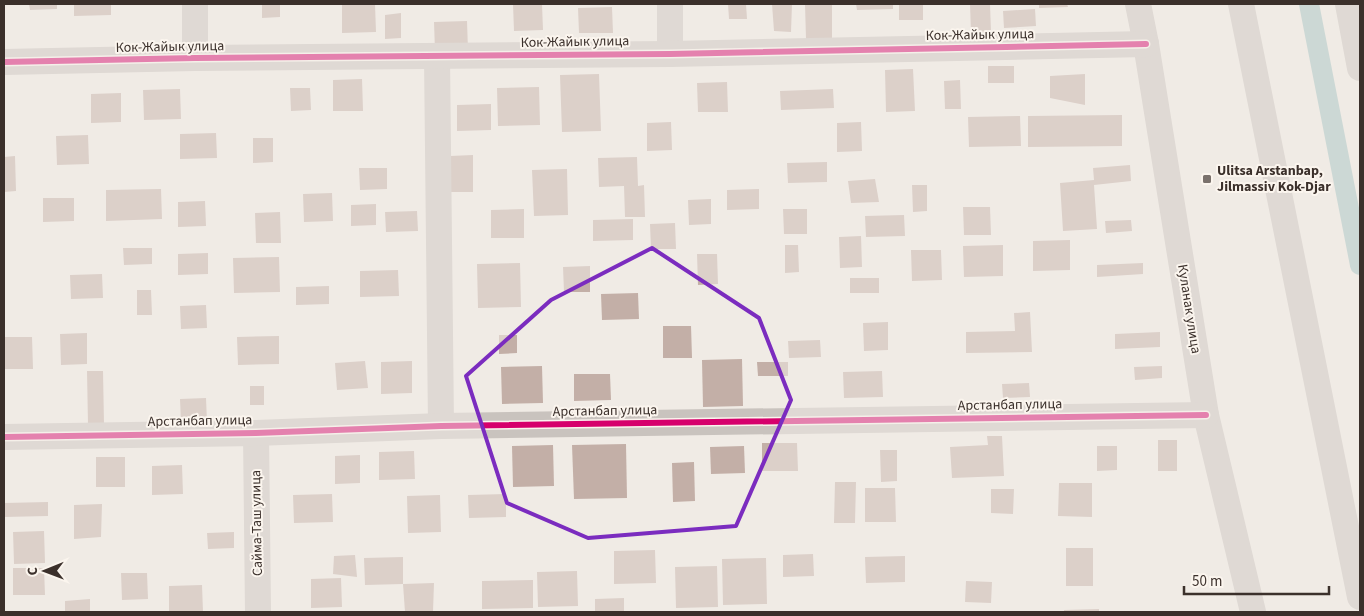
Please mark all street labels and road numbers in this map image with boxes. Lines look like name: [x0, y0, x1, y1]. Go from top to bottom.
street label: Кок-Жайык улица: [926, 24, 1034, 46]
street label: Кок-Жайык улица: [521, 31, 629, 53]
street label: Кок-Жайык улица: [116, 36, 224, 58]
street label: Куланак улица: [1172, 263, 1206, 355]
street label: Арстанбап улица: [958, 394, 1062, 416]
street label: Арстанбап улица: [553, 400, 657, 422]
street label: Арстанбап улица: [148, 410, 252, 432]
street label: Сайма-Таш улица: [246, 470, 268, 576]

